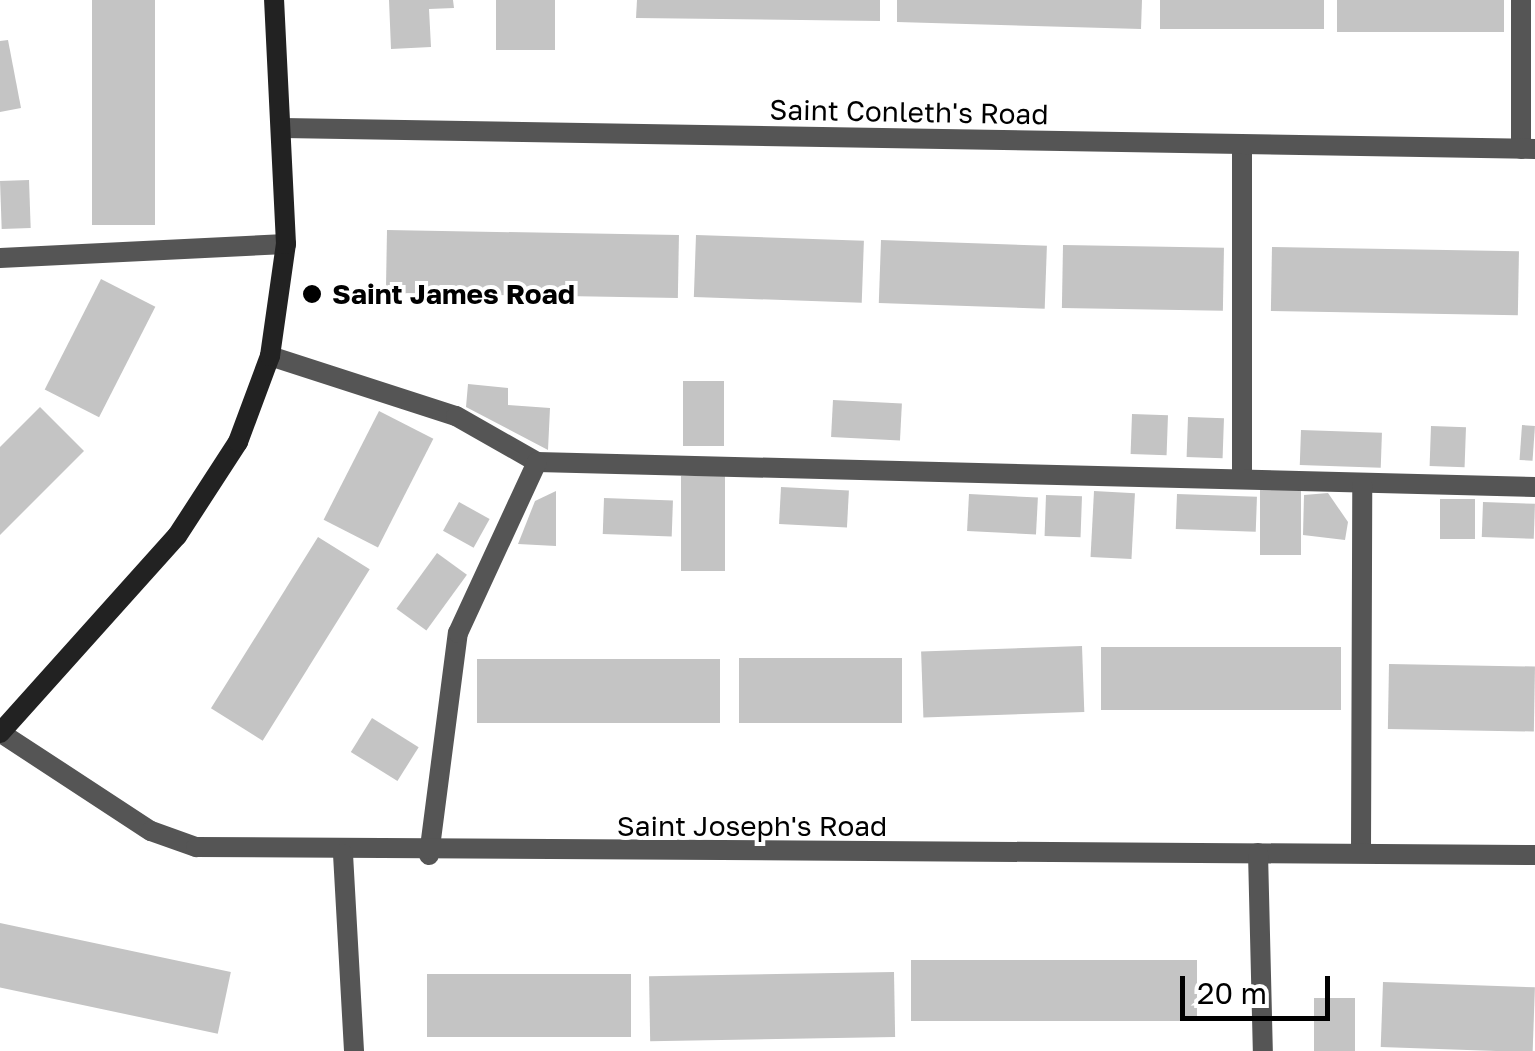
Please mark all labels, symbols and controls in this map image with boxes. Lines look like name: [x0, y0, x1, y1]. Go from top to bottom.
street label: Saint Conleth's Road: [769, 93, 1049, 131]
place label: Saint James Road: [332, 277, 575, 311]
marker: Saint James Road: [301, 283, 323, 305]
street label: Saint Joseph's Road: [617, 809, 887, 843]
scale bar: [1185, 956, 1335, 1018]
text: 20 m: [1197, 975, 1267, 1011]

